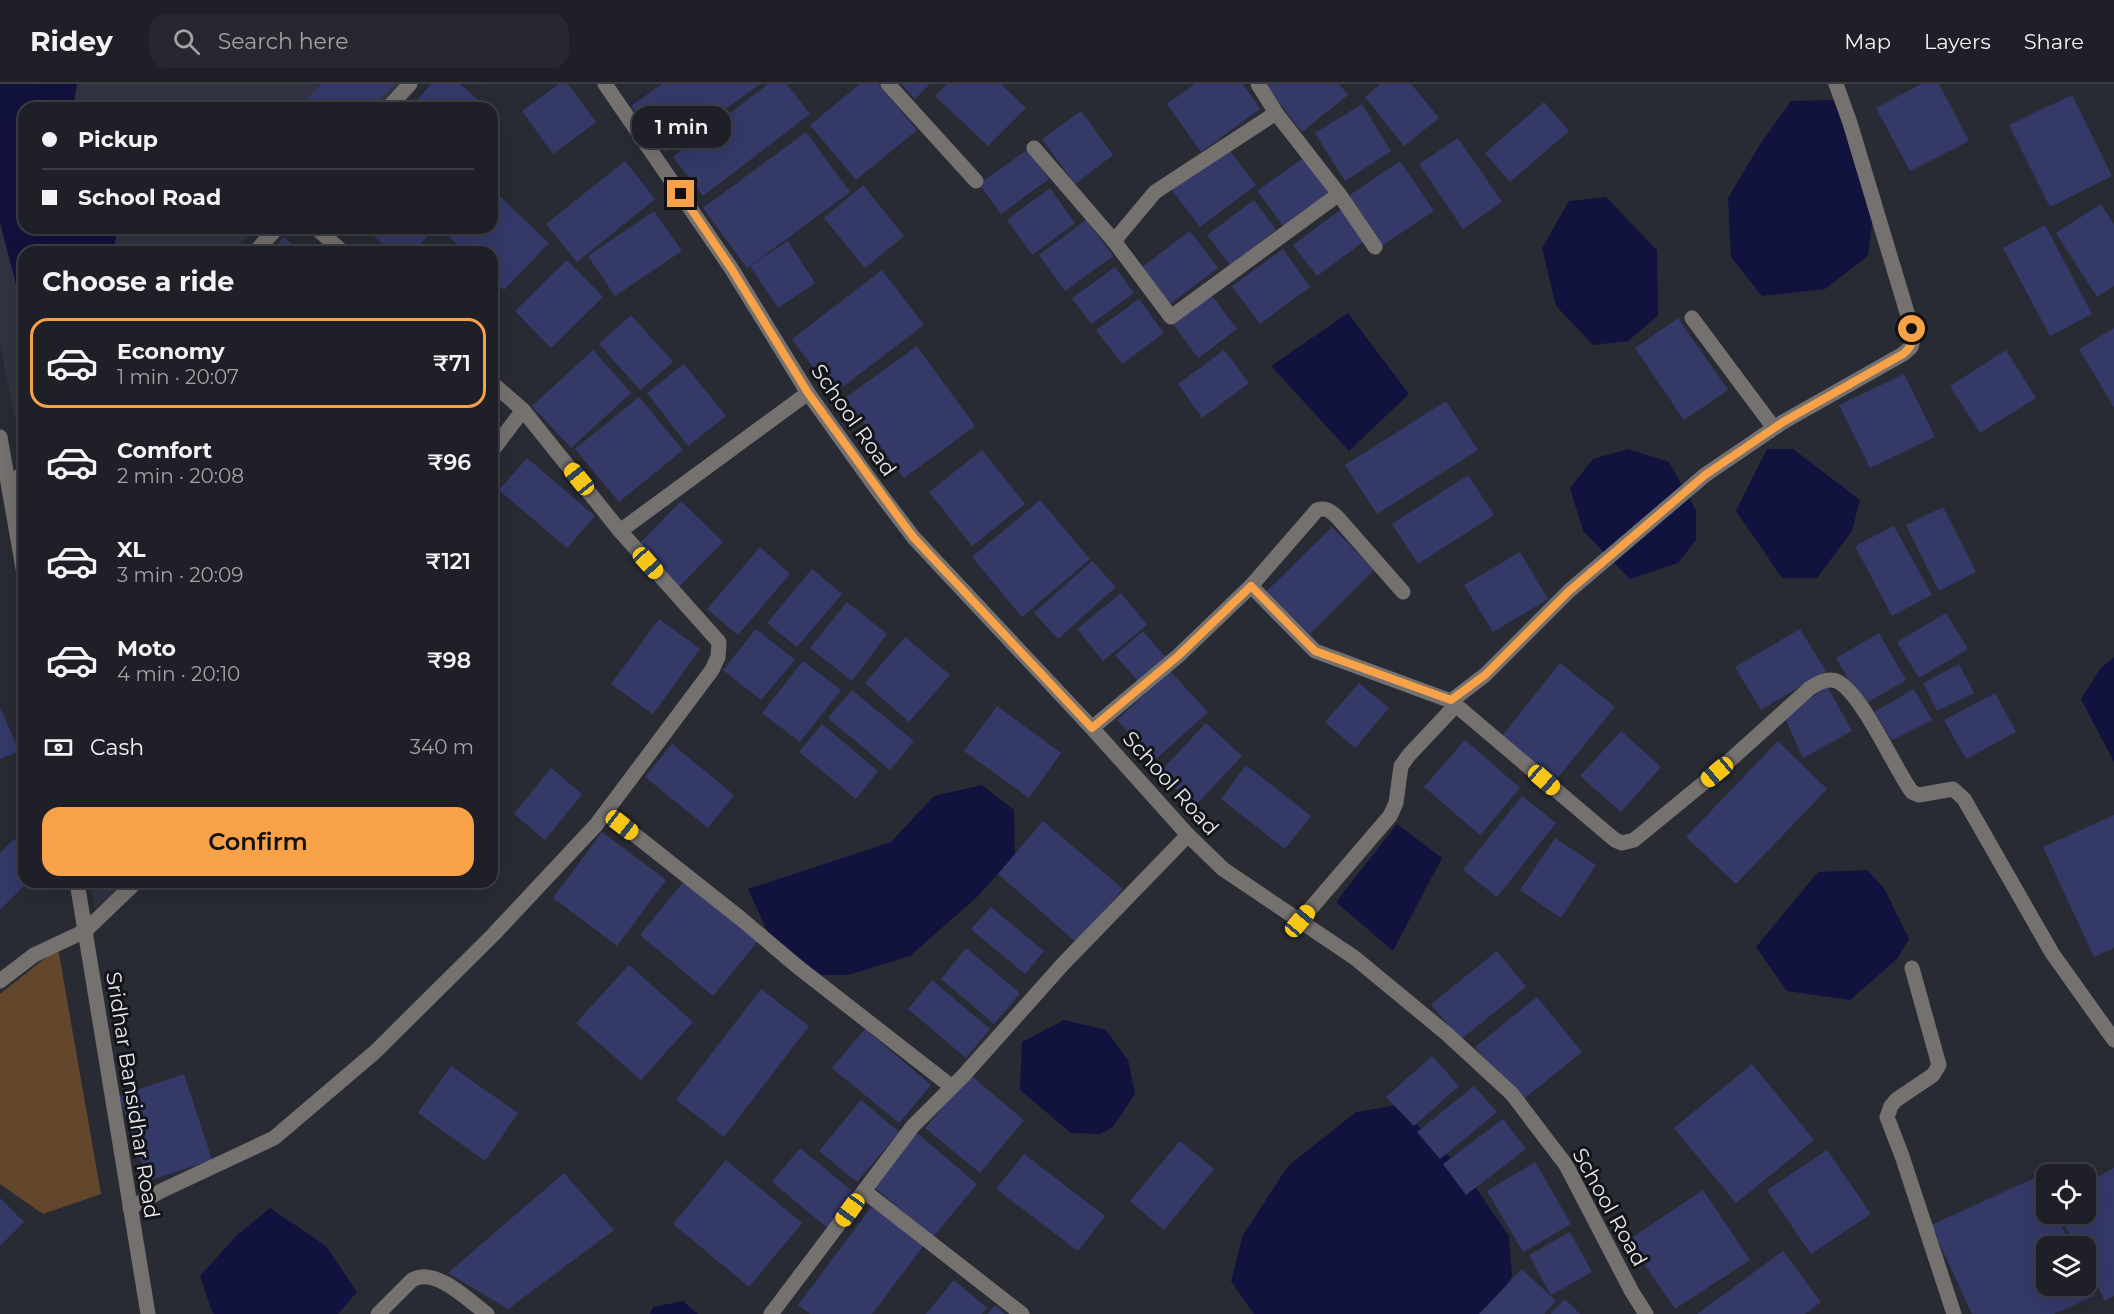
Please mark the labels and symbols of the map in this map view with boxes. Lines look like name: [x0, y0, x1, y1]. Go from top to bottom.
callout: 1 min: [632, 107, 730, 149]
route end: [667, 180, 694, 207]
route start: [1898, 315, 1925, 342]
street label: School Road: [806, 359, 902, 481]
car: [561, 459, 597, 499]
car: [629, 544, 667, 582]
street label: School Road: [1118, 726, 1224, 840]
car: [1697, 754, 1737, 790]
car: [1525, 761, 1563, 799]
car: [602, 807, 642, 843]
car: [1282, 901, 1318, 941]
street label: Sridhar Bansidhar Road: [101, 970, 165, 1220]
street label: School Road: [1567, 1144, 1653, 1270]
car: [832, 1190, 868, 1230]

